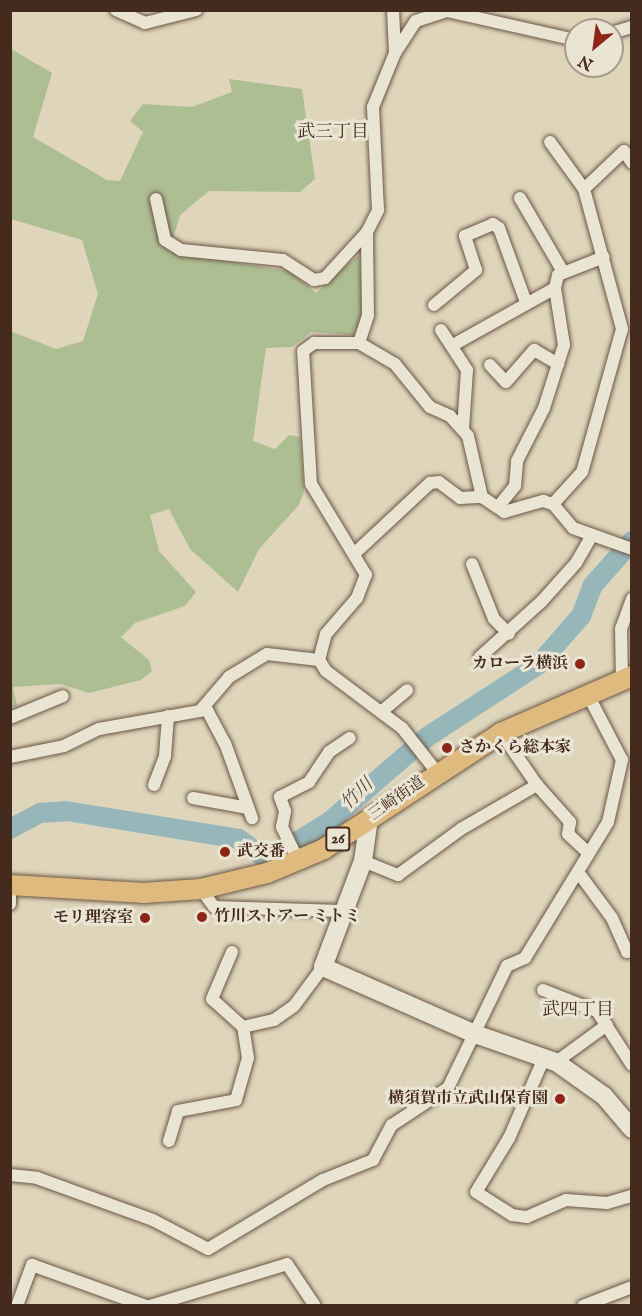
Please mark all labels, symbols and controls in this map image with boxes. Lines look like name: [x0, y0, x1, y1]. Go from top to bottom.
north arrow: [564, 18, 624, 78]
text: N: [575, 50, 597, 74]
district label: 武三丁目: [297, 122, 369, 144]
place label: カローラ横浜: [472, 654, 568, 674]
marker: カローラ横浜: [573, 657, 587, 671]
place label: さかくら総本家: [459, 738, 571, 758]
marker: さかくら総本家: [440, 741, 454, 755]
street label: 三崎街道: [365, 773, 429, 825]
water label: 竹川: [338, 775, 378, 815]
road number: 26: [324, 827, 352, 851]
place label: 武交番: [237, 842, 285, 862]
marker: 武交番: [218, 845, 232, 859]
place label: 竹川ストアー ミトミ: [214, 907, 361, 927]
place label: モリ理容室: [53, 908, 133, 928]
marker: 竹川ストアー ミトミ: [195, 910, 209, 924]
marker: モリ理容室: [138, 911, 152, 925]
district label: 武四丁目: [542, 1000, 614, 1022]
place label: 横須賀市立武山保育園: [388, 1089, 548, 1109]
marker: 横須賀市立武山保育園: [553, 1092, 567, 1106]

